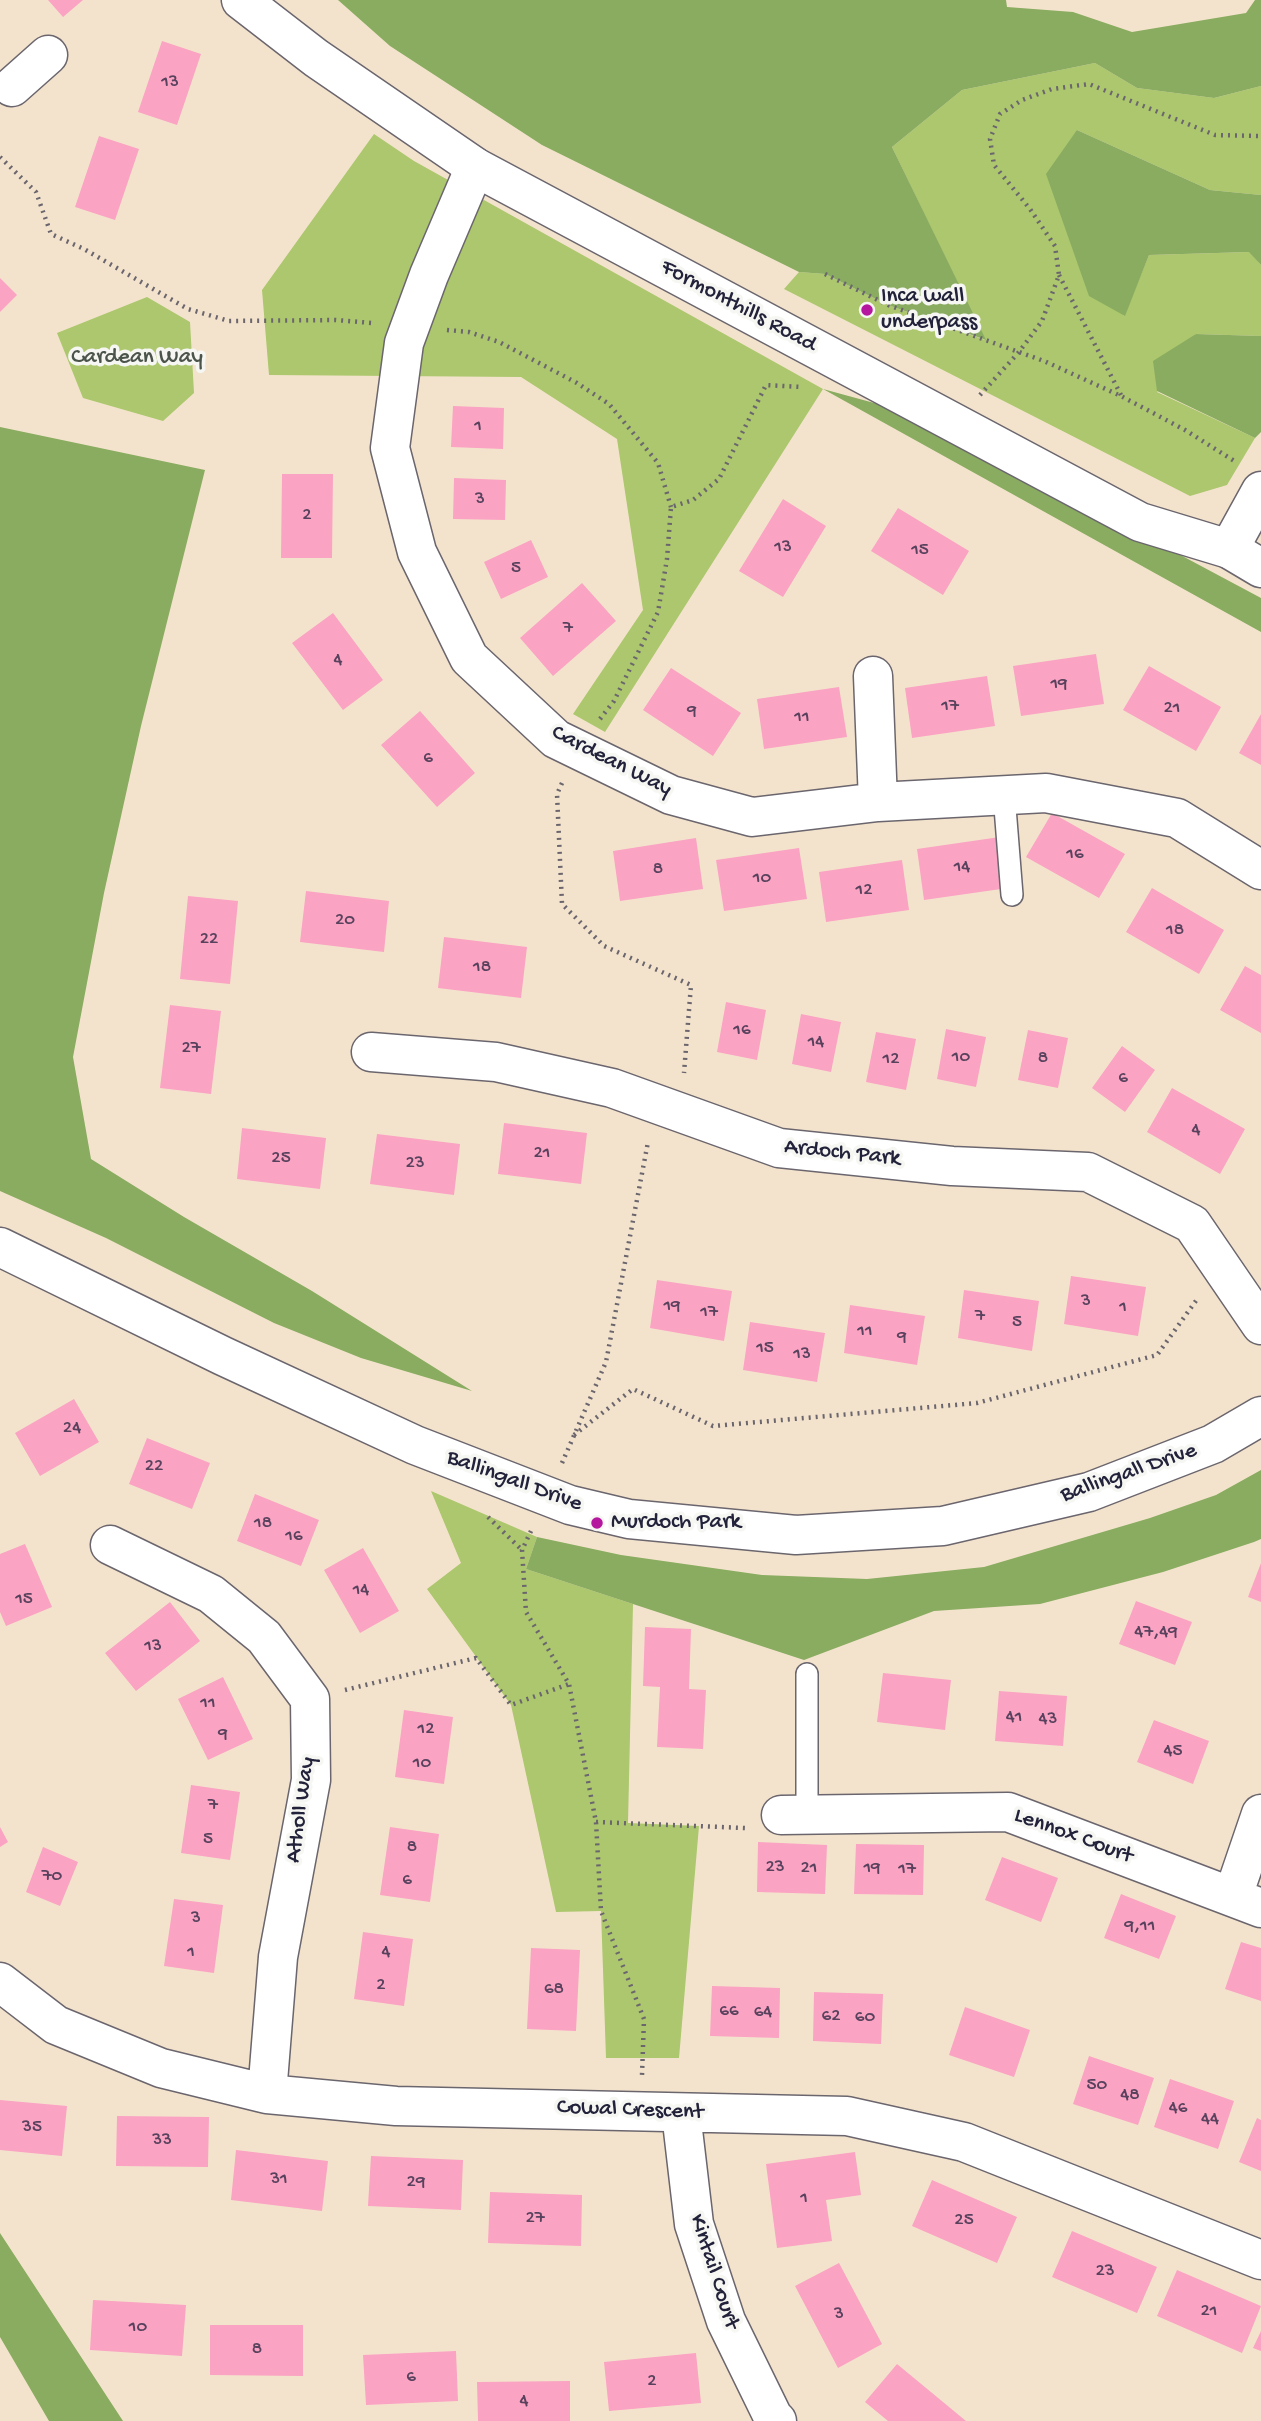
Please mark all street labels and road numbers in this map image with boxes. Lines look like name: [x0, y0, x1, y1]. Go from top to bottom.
street label: Formonthills Road: [656, 254, 820, 360]
street label: Cardean Way: [546, 720, 676, 804]
street label: Ardoch Park: [783, 1134, 901, 1174]
street label: Ballingall Drive: [1057, 1438, 1201, 1510]
street label: Ballingall Drive: [442, 1445, 586, 1519]
street label: Atholl Way: [281, 1755, 323, 1865]
street label: Lennox Court: [1010, 1803, 1136, 1871]
street label: Cowal Crescent: [556, 2095, 704, 2127]
street label: Kintail Court: [681, 2211, 745, 2333]

